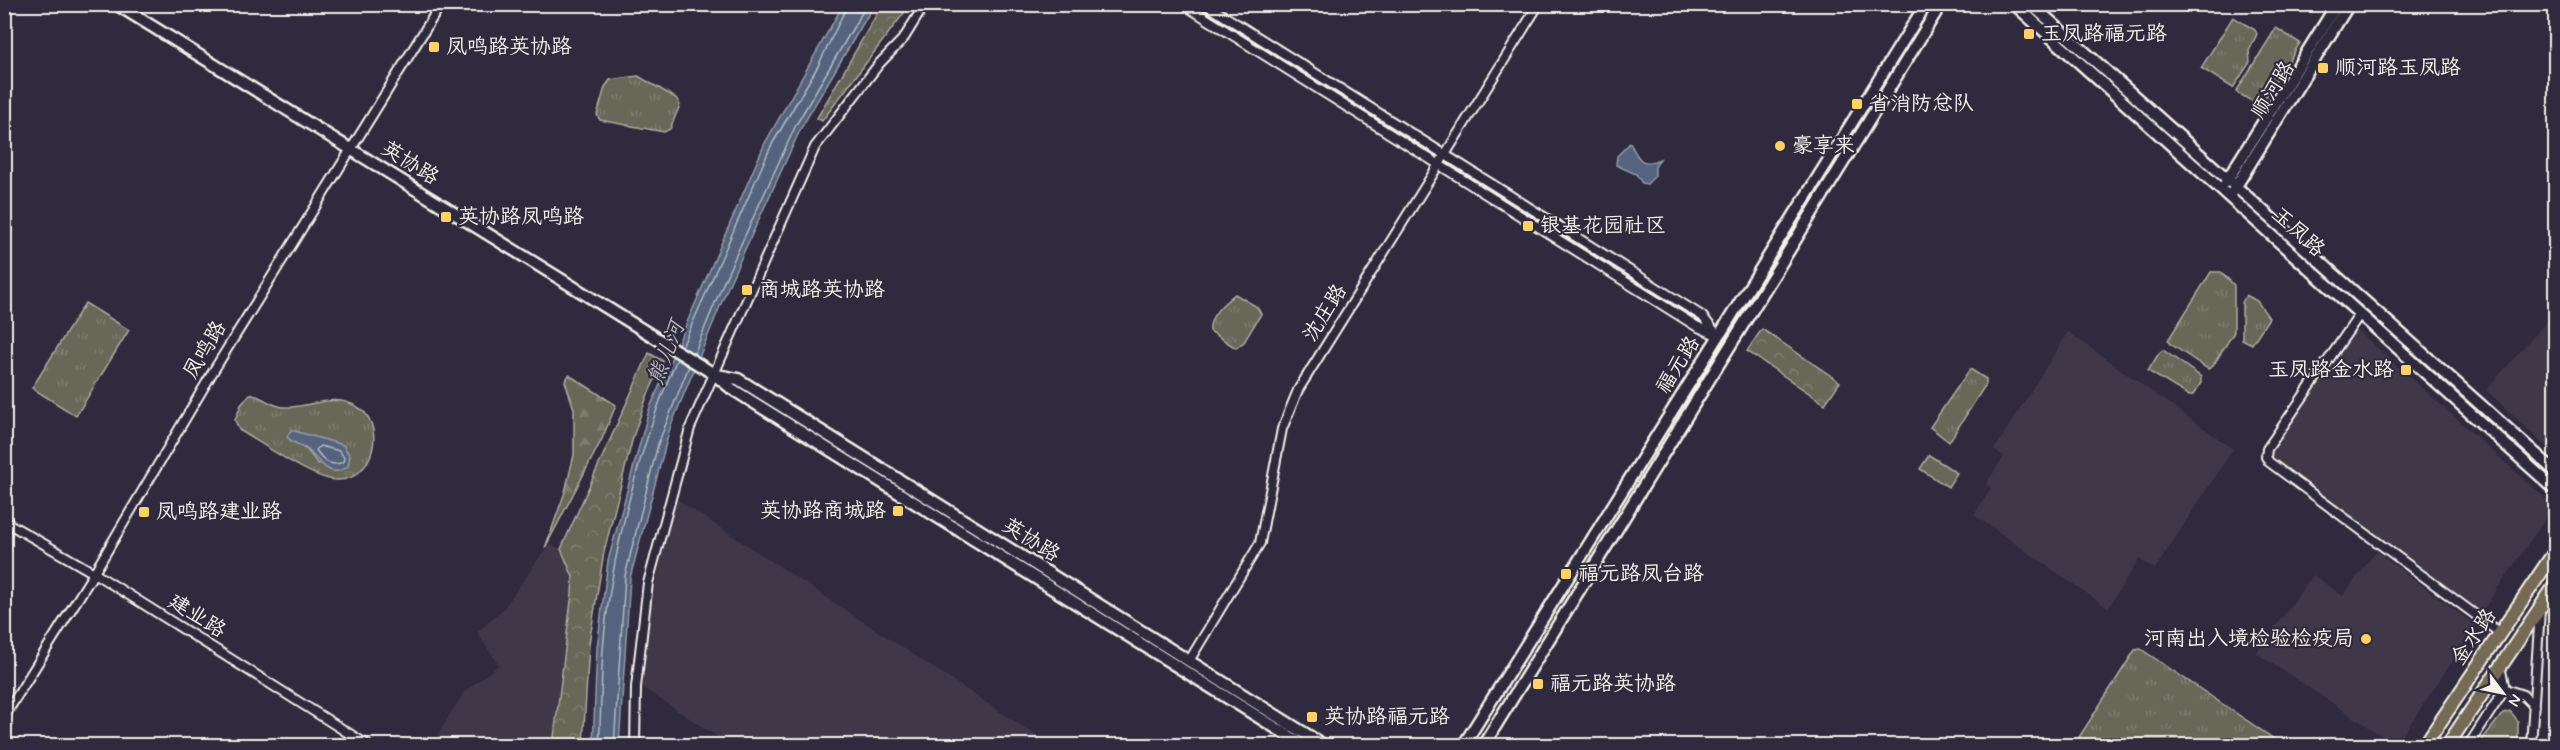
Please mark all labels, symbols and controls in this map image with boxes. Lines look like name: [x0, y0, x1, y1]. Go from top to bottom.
place label: 玉凤路福元路: [2041, 20, 2167, 48]
marker: 玉凤路福元路: [2022, 27, 2036, 41]
place label: 凤鸣路英协路: [446, 33, 572, 61]
marker: 凤鸣路英协路: [427, 40, 441, 54]
place label: 顺河路玉凤路: [2335, 54, 2461, 82]
street label: 顺河路: [2244, 56, 2302, 124]
marker: 顺河路玉凤路: [2316, 61, 2330, 75]
place label: 省消防总队: [1869, 90, 1974, 118]
marker: 省消防总队: [1850, 97, 1864, 111]
place label: 豪享来: [1792, 132, 1855, 160]
street label: 英协路: [376, 134, 444, 192]
marker: 豪享来: [1773, 139, 1787, 153]
street label: 玉凤路: [2265, 201, 2331, 263]
place label: 英协路凤鸣路: [458, 203, 584, 231]
marker: 英协路凤鸣路: [439, 210, 453, 224]
place label: 银基花园社区: [1540, 212, 1666, 240]
marker: 银基花园社区: [1521, 219, 1535, 233]
place label: 商城路英协路: [759, 276, 885, 304]
street label: 沈庄路: [1296, 279, 1354, 347]
marker: 商城路英协路: [740, 283, 754, 297]
water label: 熊儿河: [642, 314, 693, 389]
street label: 凤鸣路: [177, 316, 233, 384]
street label: 福元路: [1649, 331, 1707, 399]
place label: 玉凤路金水路: [2268, 356, 2394, 384]
marker: 玉凤路金水路: [2399, 363, 2413, 377]
place label: 英协路商城路: [760, 497, 886, 525]
place label: 凤鸣路建业路: [156, 498, 282, 526]
marker: 英协路商城路: [891, 504, 905, 518]
marker: 凤鸣路建业路: [137, 505, 151, 519]
street label: 英协路: [997, 511, 1065, 569]
place label: 福元路凤台路: [1578, 560, 1704, 588]
marker: 福元路凤台路: [1559, 567, 1573, 581]
street label: 建业路: [163, 587, 231, 645]
street label: 金水路: [2445, 603, 2503, 671]
place label: 河南出入境检验检疫局: [2144, 625, 2354, 653]
marker: 河南出入境检验检疫局: [2359, 632, 2373, 646]
north arrow: [2473, 663, 2533, 723]
place label: 福元路英协路: [1550, 670, 1676, 698]
marker: 福元路英协路: [1531, 677, 1545, 691]
text: N: [2503, 690, 2526, 710]
place label: 英协路福元路: [1324, 703, 1450, 731]
marker: 英协路福元路: [1305, 710, 1319, 724]

